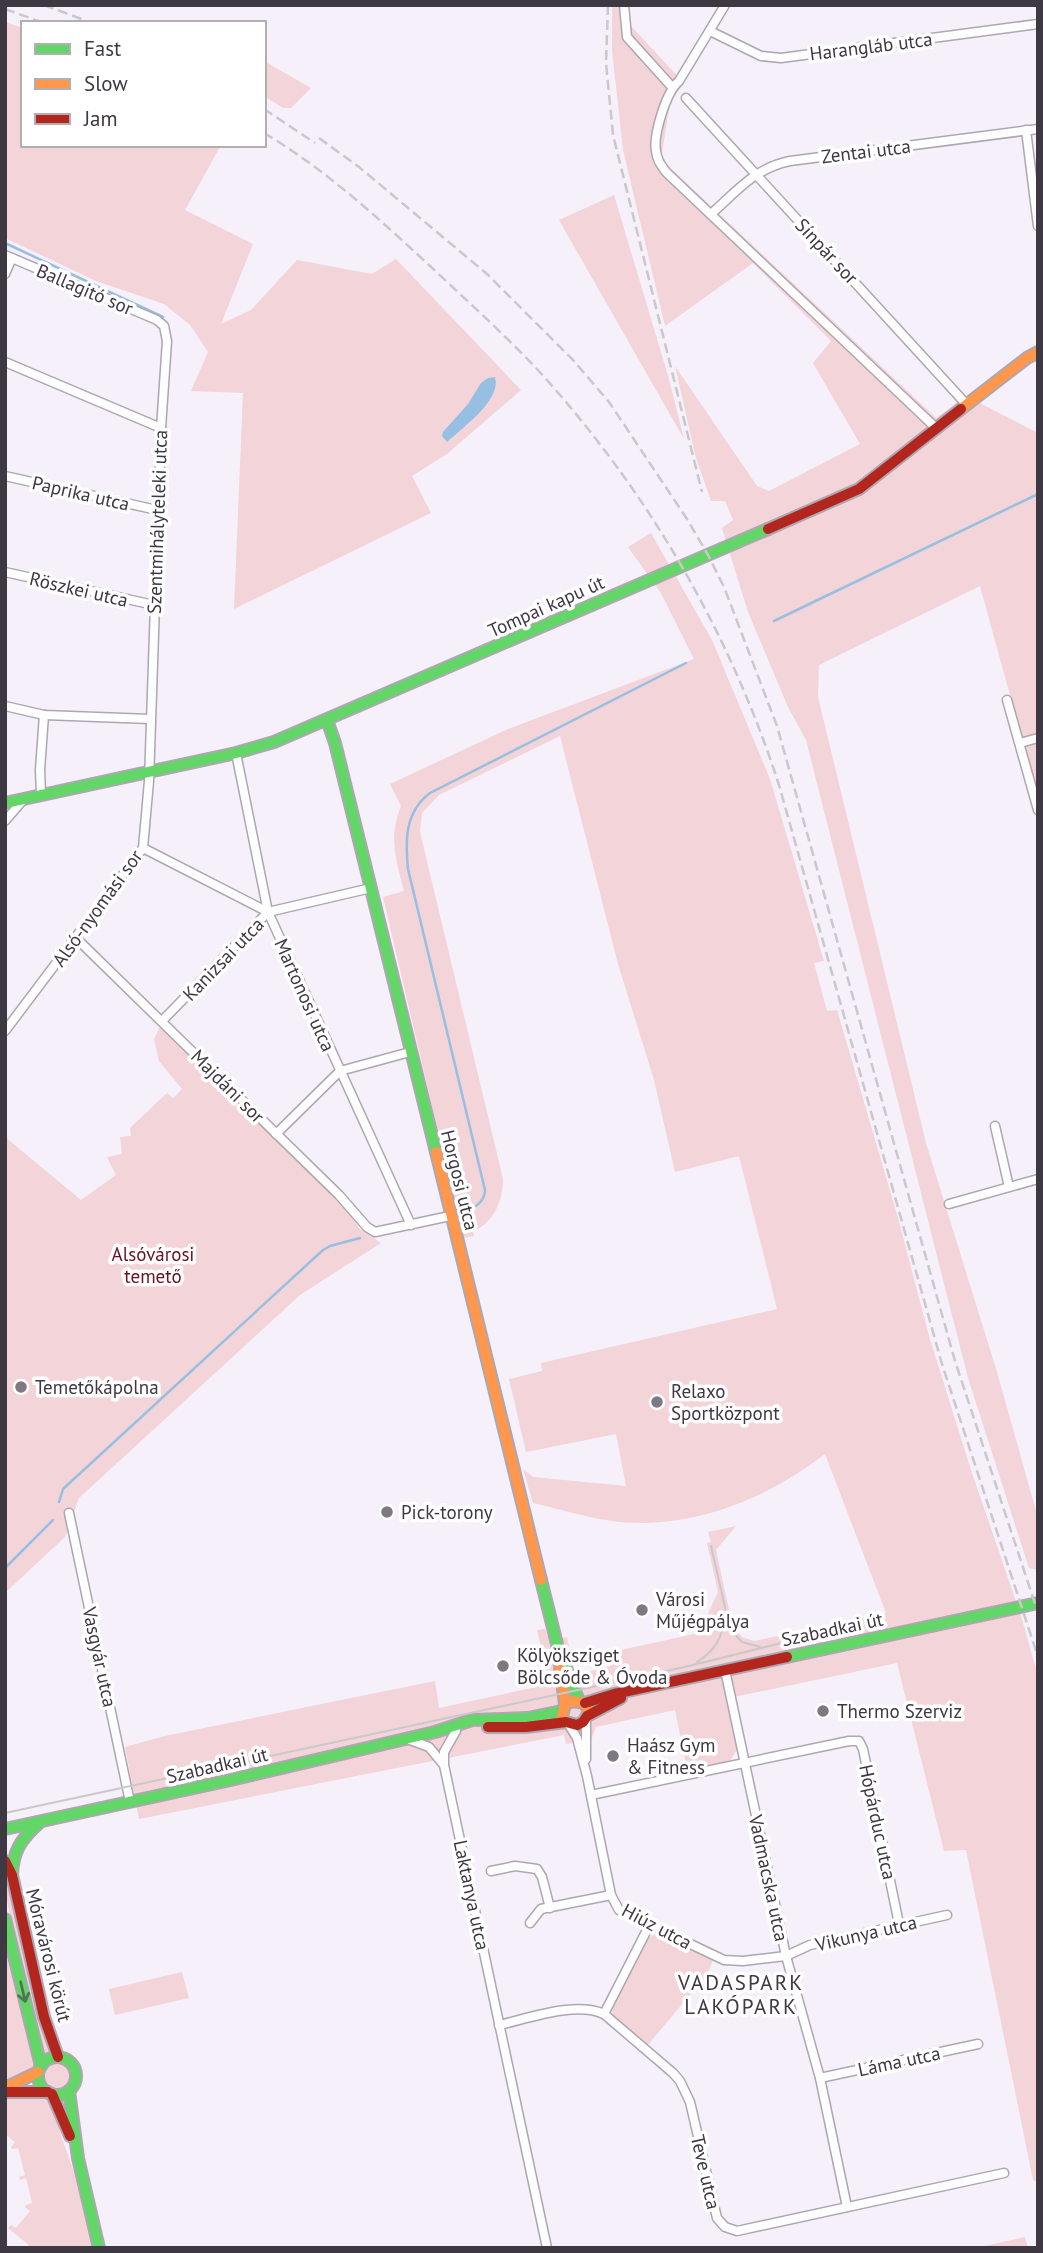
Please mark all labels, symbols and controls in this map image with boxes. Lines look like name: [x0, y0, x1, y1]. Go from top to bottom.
legend: [21, 21, 266, 147]
street label: Harangláb utca: [808, 27, 934, 65]
text: Fast: [84, 35, 121, 62]
text: Slow: [84, 70, 128, 97]
text: Jam: [83, 105, 118, 132]
street label: Zentai utca: [820, 134, 912, 168]
street label: Sínpár sor: [790, 213, 864, 289]
street label: Ballagitó sor: [33, 258, 137, 320]
street label: Szentmihályteleki utca: [142, 429, 172, 615]
street label: Paprika utca: [30, 470, 132, 516]
street label: Röszkei utca: [27, 566, 131, 612]
street label: Tompai kapu út: [484, 570, 608, 642]
street label: Alsó-nyomási sor: [47, 844, 148, 971]
street label: Kanizsai utca: [177, 912, 269, 1006]
street label: Martonosi utca: [269, 935, 341, 1055]
street label: Majdáni sor: [186, 1044, 270, 1128]
street label: Horgosi utca: [436, 1127, 484, 1233]
park label: Alsóvárosi temető: [112, 1242, 194, 1288]
place label: Temetőkápolna: [35, 1375, 159, 1399]
marker: Temetőkápolna: [13, 1379, 29, 1395]
place label: Relaxo Sportközpont: [671, 1379, 780, 1425]
marker: Relaxo Sportközpont: [649, 1394, 665, 1410]
place label: Pick-torony: [401, 1500, 493, 1524]
marker: Pick-torony: [379, 1504, 395, 1520]
place label: Városi Műjégpálya: [655, 1587, 750, 1633]
marker: Városi Műjégpálya: [634, 1602, 650, 1618]
street label: Vasgyár utca: [77, 1604, 122, 1709]
street label: Szabadkai út: [779, 1606, 886, 1651]
place label: Kölyöksziget Bölcsőde & Óvoda: [517, 1643, 668, 1689]
marker: Kölyöksziget Bölcsőde & Óvoda: [495, 1658, 511, 1674]
place label: Thermo Szerviz: [837, 1699, 962, 1723]
marker: Thermo Szerviz: [815, 1703, 831, 1719]
place label: Haász Gym & Fitness: [627, 1733, 716, 1779]
street label: Szabadkai út: [164, 1742, 271, 1788]
marker: Haász Gym & Fitness: [605, 1748, 621, 1764]
street label: Hópárduc utca: [854, 1762, 902, 1882]
street label: Vadmacska utca: [744, 1811, 794, 1944]
street label: Laktanya utca: [449, 1838, 495, 1952]
street label: Móravárosi körút: [21, 1886, 77, 2025]
street label: Hiúz utca: [618, 1898, 696, 1954]
street label: Vikunya utca: [812, 1910, 919, 1957]
district label: VADASPARK LAKÓPARK: [677, 1969, 804, 2020]
one-way arrow: [16, 1980, 30, 2003]
street label: Láma utca: [856, 2041, 942, 2081]
street label: Teve utca: [686, 2133, 726, 2211]

